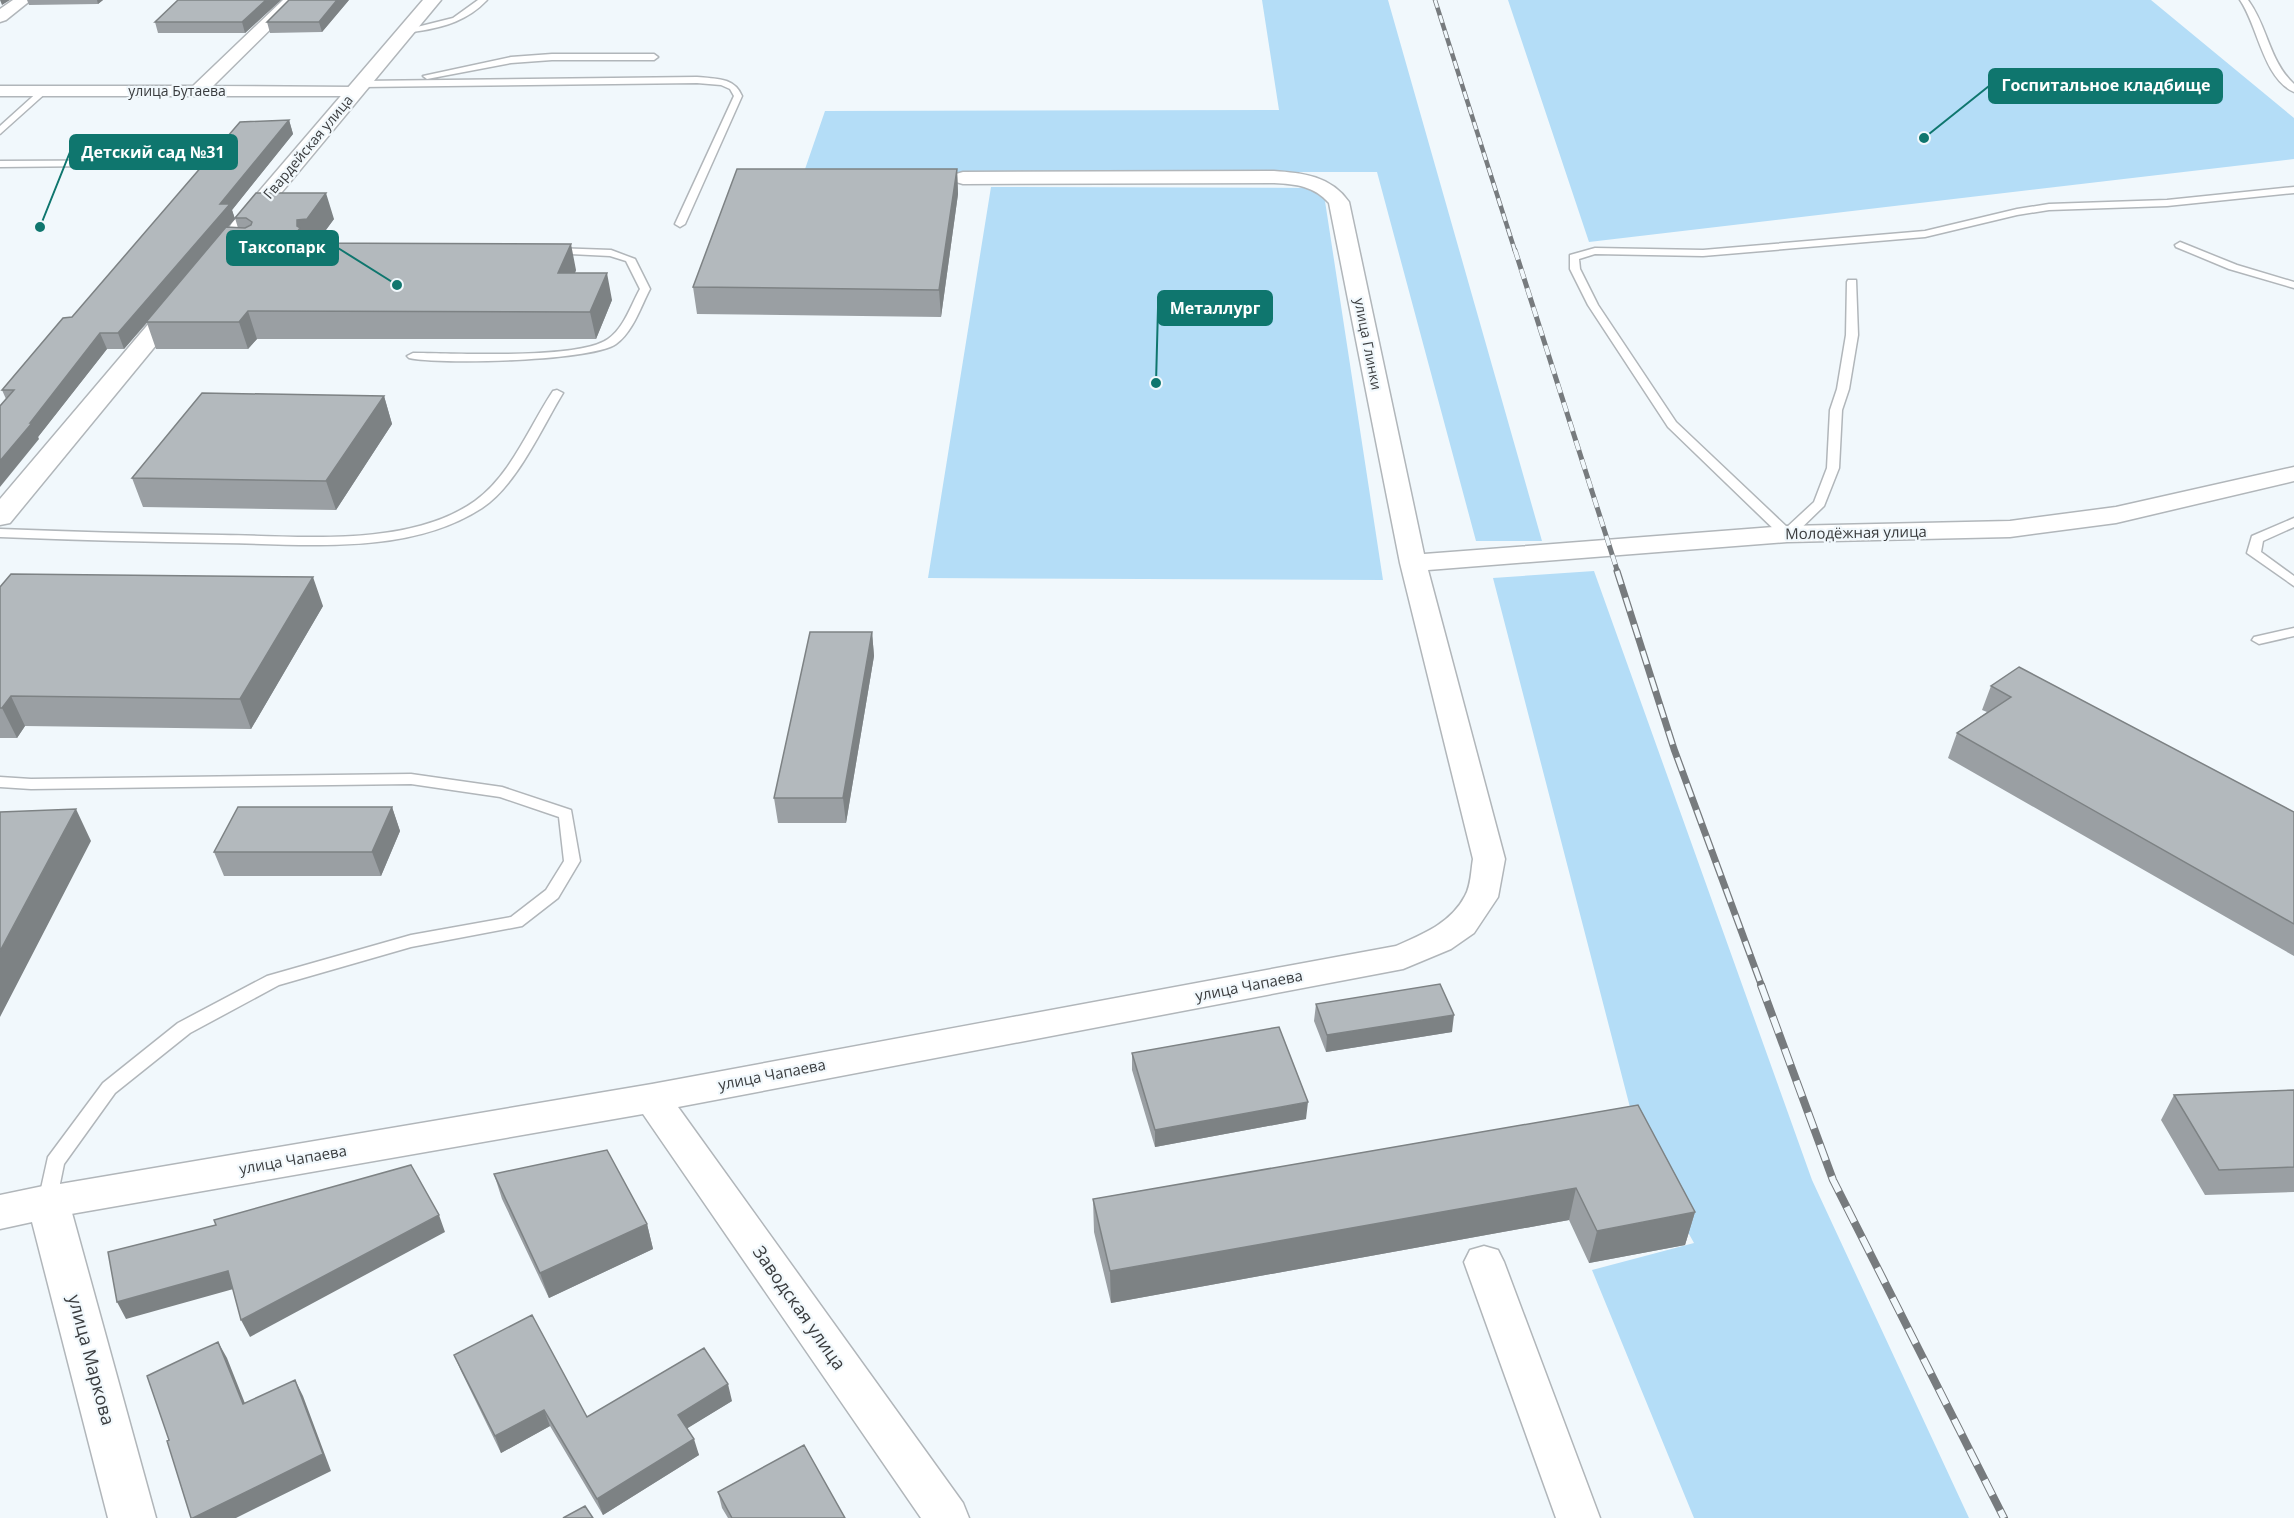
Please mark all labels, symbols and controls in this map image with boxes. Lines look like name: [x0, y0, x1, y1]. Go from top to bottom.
callout: Госпитальное кладбище: [1989, 69, 2222, 103]
text: Госпитальное кладбище: [2001, 74, 2211, 96]
street label: улица Бутаева: [128, 81, 226, 100]
street label: Гвардейская улица: [259, 91, 357, 203]
callout: Детский сад №31: [70, 135, 237, 169]
text: Детский сад №31: [81, 141, 225, 163]
callout: Таксопарк: [227, 231, 338, 265]
text: Таксопарк: [238, 236, 326, 258]
callout: Металлург: [1158, 291, 1272, 325]
street label: улица Глинки: [1350, 296, 1387, 392]
text: Металлург: [1170, 297, 1261, 319]
street label: Молодёжная улица: [1785, 521, 1927, 543]
street label: улица Чапаева: [1193, 965, 1304, 1005]
street label: улица Чапаева: [716, 1054, 827, 1094]
street label: улица Чапаева: [237, 1140, 348, 1178]
street label: Заводская улица: [748, 1240, 852, 1374]
street label: улица Маркова: [63, 1292, 121, 1428]

